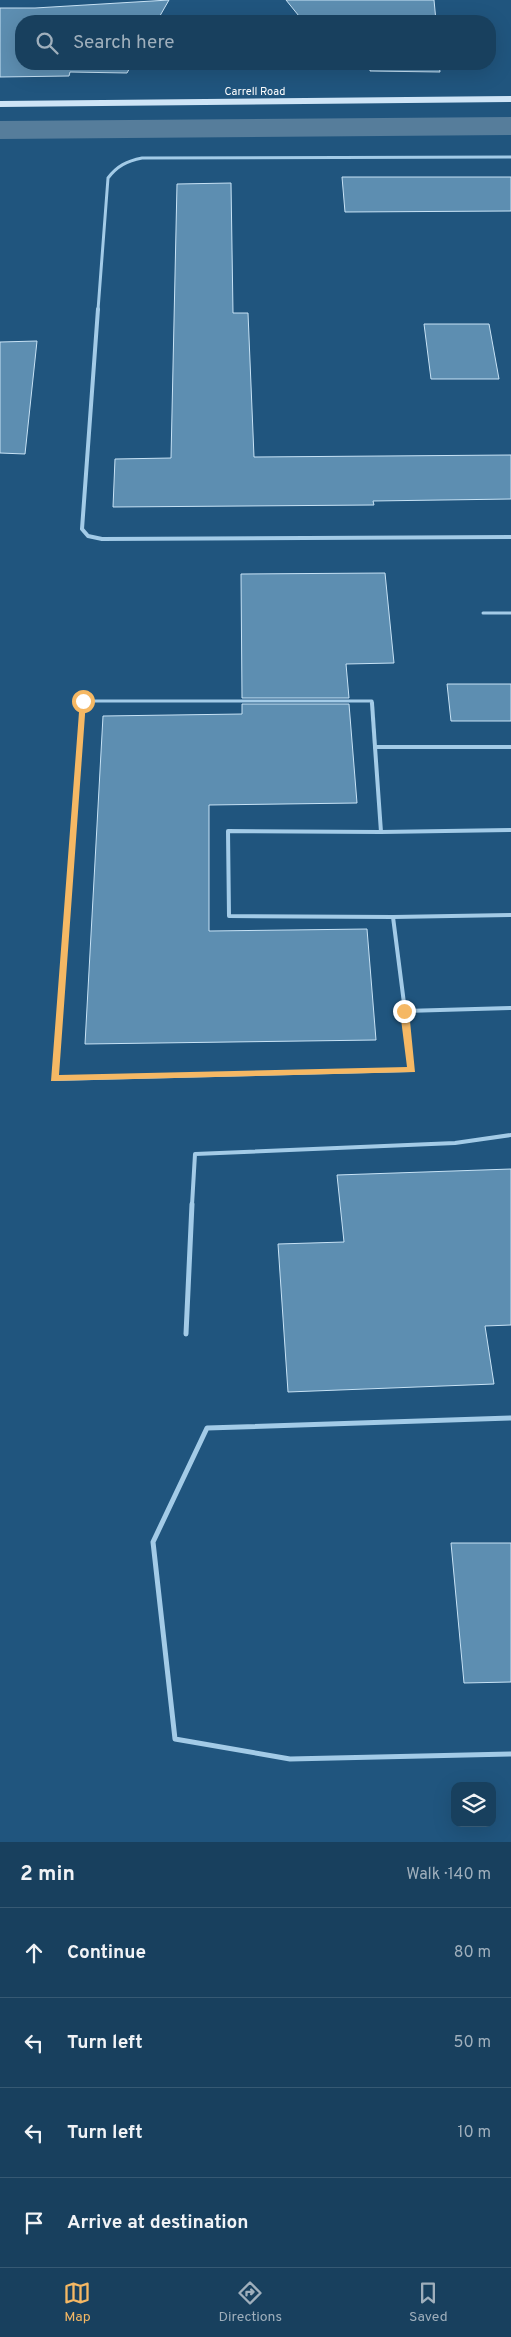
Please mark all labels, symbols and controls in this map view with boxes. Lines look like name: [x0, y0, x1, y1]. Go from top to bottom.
search box: [15, 15, 496, 70]
icon: search: [33, 29, 61, 57]
text: Search here: [73, 31, 175, 55]
street label: Carrell Road: [224, 85, 286, 99]
route start: [72, 690, 95, 713]
route end: [393, 1000, 416, 1023]
map controls: [451, 1782, 496, 1827]
button: layers: [451, 1782, 496, 1827]
text: 2 min: [20, 1861, 75, 1888]
text: Walk · 140 m: [406, 1865, 491, 1885]
icon: ahead: [20, 1939, 48, 1967]
text: Continue: [67, 1941, 146, 1965]
text: 80 m: [454, 1943, 491, 1963]
icon: left: [20, 2029, 48, 2057]
text: Turn left: [67, 2031, 143, 2055]
text: 50 m: [454, 2033, 491, 2053]
icon: left: [20, 2119, 48, 2147]
text: Turn left: [67, 2121, 143, 2145]
text: 10 m: [457, 2123, 491, 2143]
icon: arrive: [20, 2209, 48, 2237]
text: Arrive at destination: [67, 2211, 248, 2235]
tab: Map: [63, 2279, 91, 2326]
tab: Directions: [218, 2279, 282, 2326]
tab: Saved: [409, 2279, 448, 2326]

